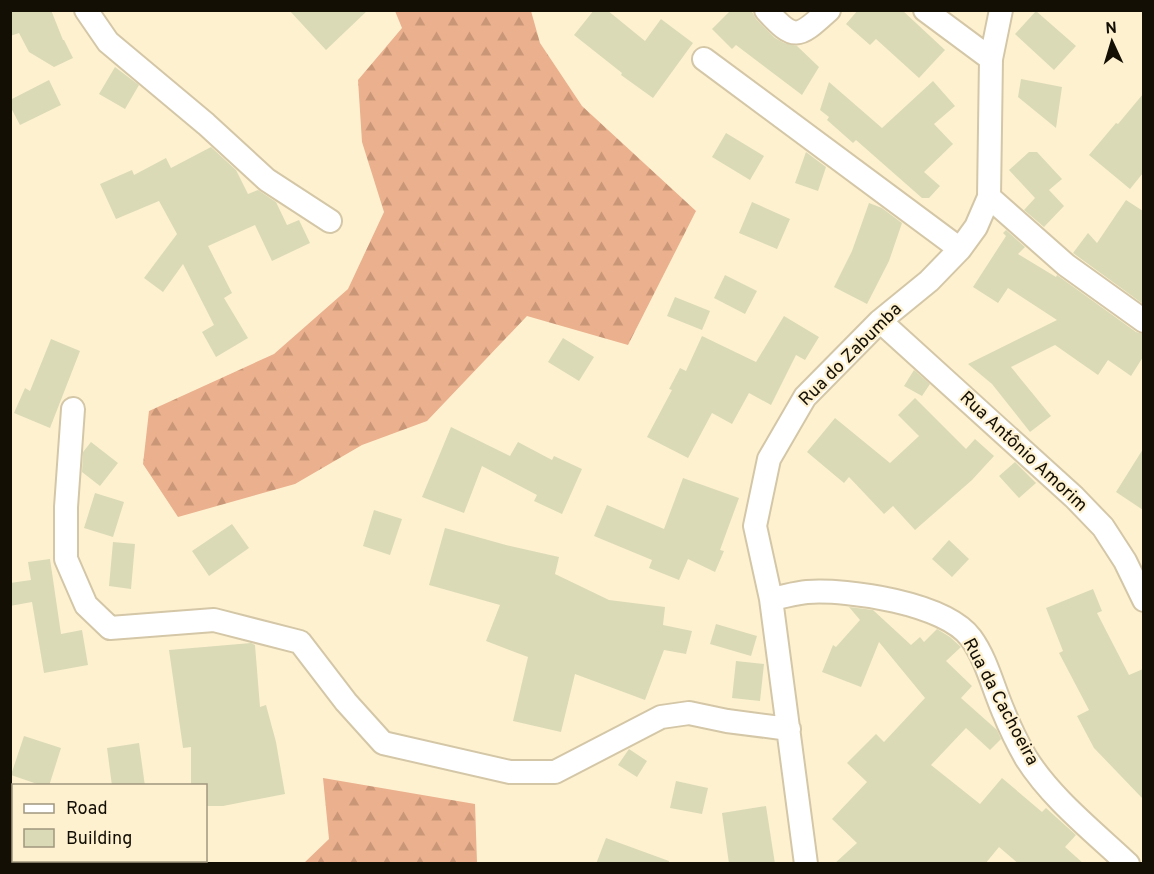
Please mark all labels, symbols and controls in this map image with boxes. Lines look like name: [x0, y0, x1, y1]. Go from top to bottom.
north arrow: [1082, 12, 1142, 72]
text: N: [1105, 19, 1118, 39]
street label: Rua do Zabumba: [795, 299, 907, 411]
street label: Rua Antônio Amorim: [954, 387, 1092, 517]
street label: Rua da Cachoeira: [957, 634, 1043, 770]
legend: [12, 784, 207, 862]
text: Road: [66, 798, 108, 821]
text: Building: [66, 828, 132, 851]

